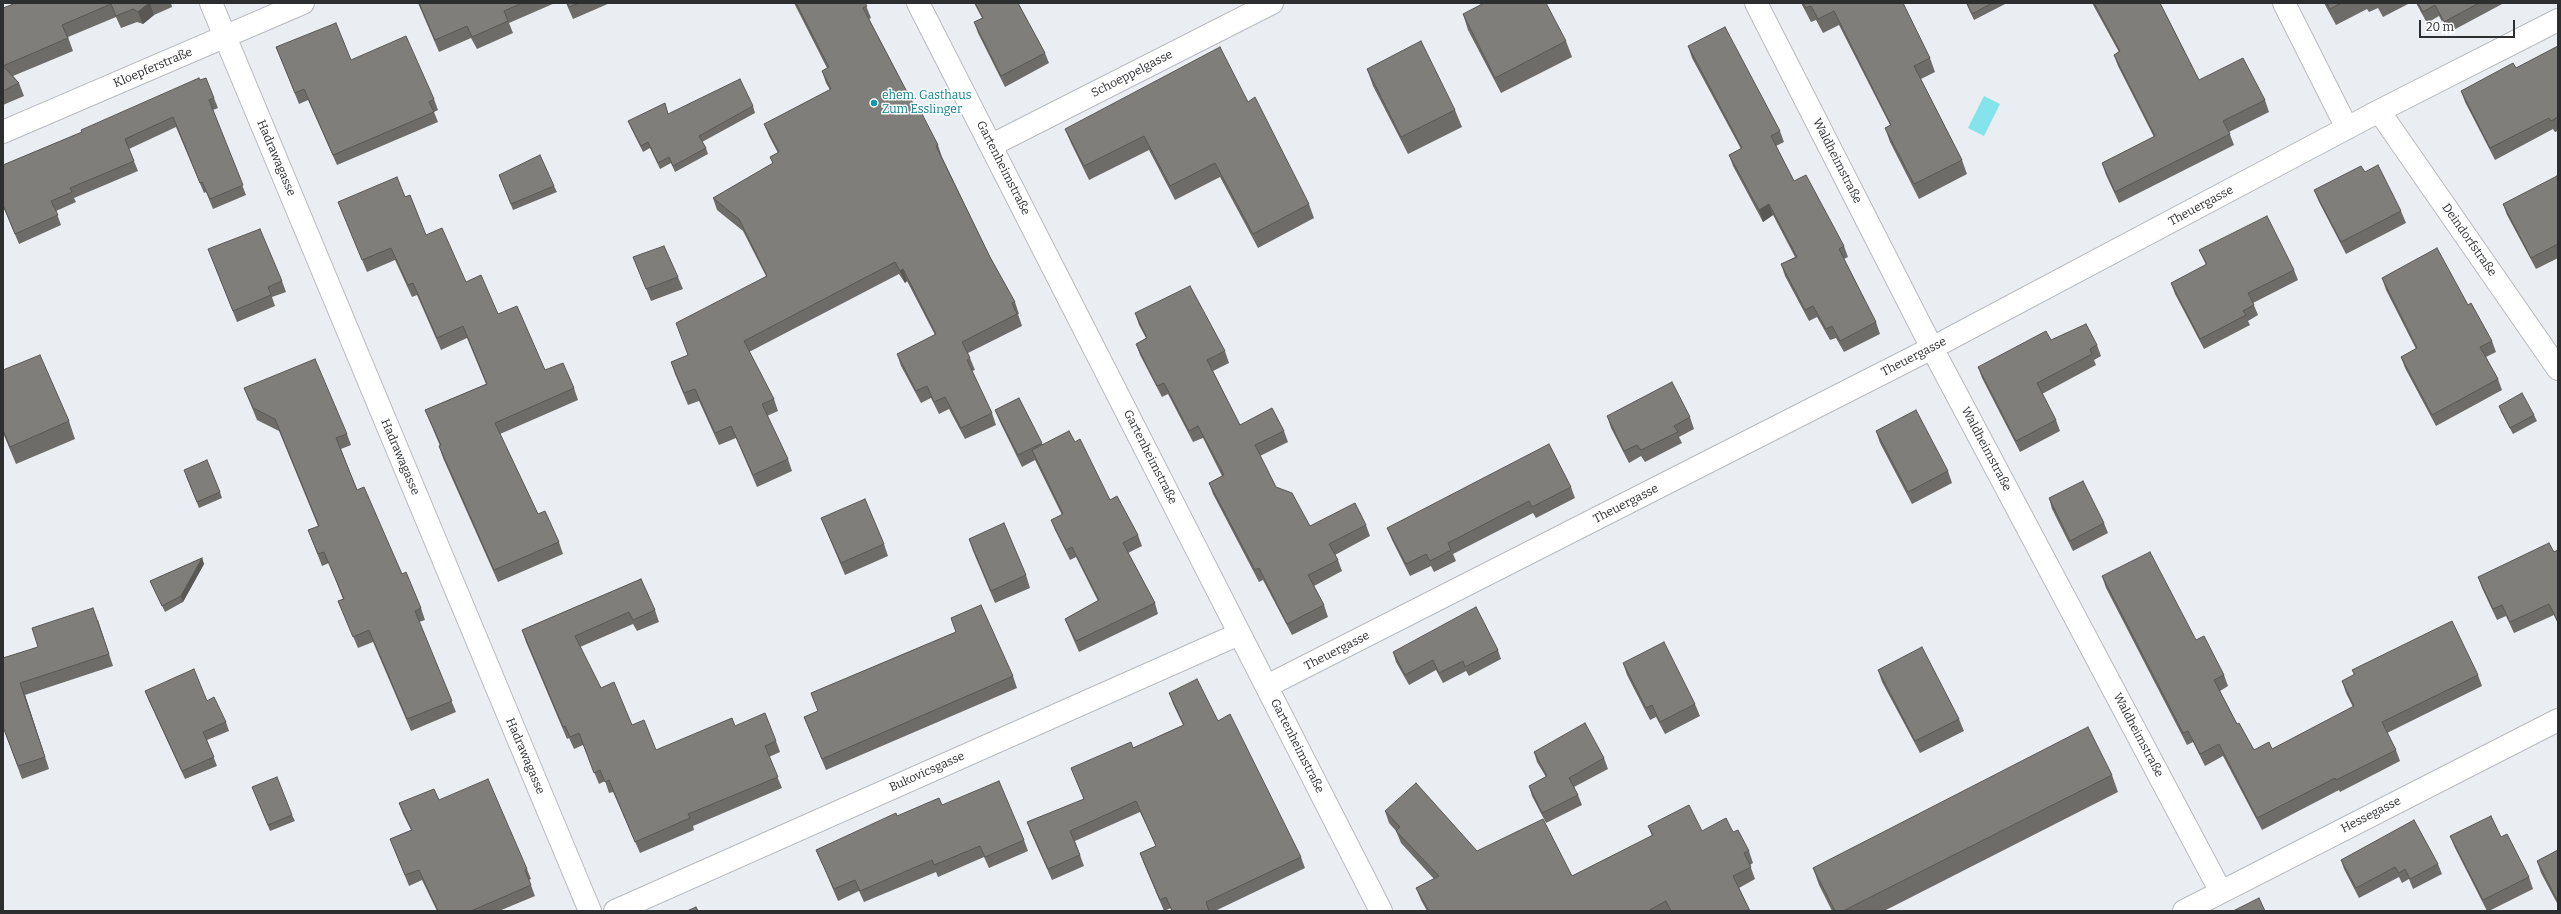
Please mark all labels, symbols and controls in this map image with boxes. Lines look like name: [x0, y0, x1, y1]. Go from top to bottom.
scale bar: [2421, 12, 2517, 38]
text: 20 m: [2426, 20, 2454, 34]
street label: Kloepferstraße: [111, 45, 195, 91]
street label: Schoeppelgasse: [1089, 47, 1175, 101]
place label: ehem. Gasthaus Zum Esslinger: [882, 89, 971, 117]
marker: ehem. Gasthaus Zum Esslinger: [869, 98, 879, 108]
street label: Waldheimstraße: [1809, 116, 1865, 206]
street label: Hadrawagasse: [253, 118, 299, 198]
street label: Gartenheimstraße: [973, 118, 1033, 218]
street label: Theuergasse: [2166, 183, 2236, 229]
street label: Deindorfstraße: [2439, 201, 2499, 279]
street label: Theuergasse: [1879, 334, 1949, 380]
street label: Waldheimstraße: [1958, 404, 2014, 494]
street label: Gartenheimstraße: [1120, 407, 1180, 507]
street label: Hadrawagasse: [377, 417, 423, 497]
street label: Theuergasse: [1591, 481, 1661, 527]
street label: Theuergasse: [1302, 628, 1372, 674]
street label: Waldheimstraße: [2110, 690, 2166, 780]
street label: Gartenheimstraße: [1267, 696, 1327, 796]
street label: Hadrawagasse: [502, 716, 548, 796]
street label: Bukovicsgasse: [887, 749, 967, 795]
street label: Hessegasse: [2339, 794, 2403, 836]

